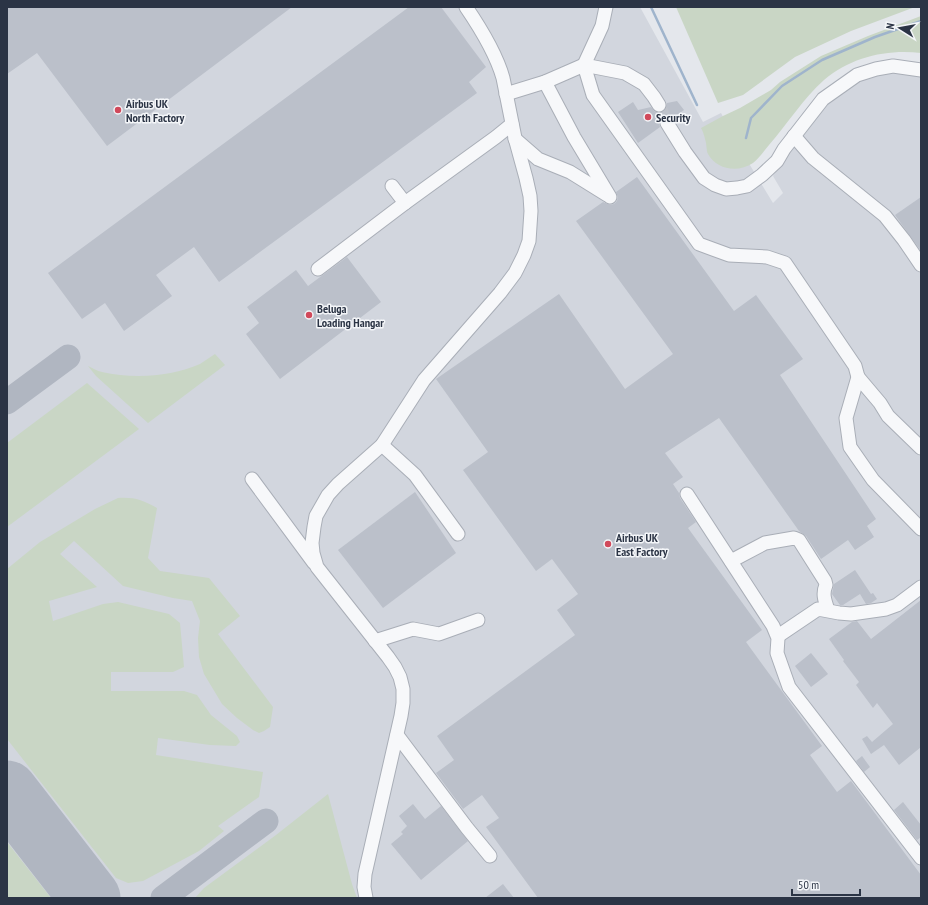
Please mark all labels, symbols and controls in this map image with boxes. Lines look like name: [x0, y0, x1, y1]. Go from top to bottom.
north arrow: [880, 8, 920, 48]
text: N: [883, 22, 898, 30]
place label: Airbus UK North Factory: [125, 96, 185, 125]
marker: Airbus UK North Factory: [113, 105, 123, 115]
place label: Security: [656, 110, 690, 125]
marker: Security: [643, 112, 653, 122]
place label: Beluga Loading Hangar: [317, 301, 384, 330]
marker: Beluga Loading Hangar: [304, 310, 314, 320]
place label: Airbus UK East Factory: [615, 530, 668, 559]
marker: Airbus UK East Factory: [603, 539, 613, 549]
scale bar: [792, 871, 860, 897]
text: 50 m: [798, 877, 819, 892]

